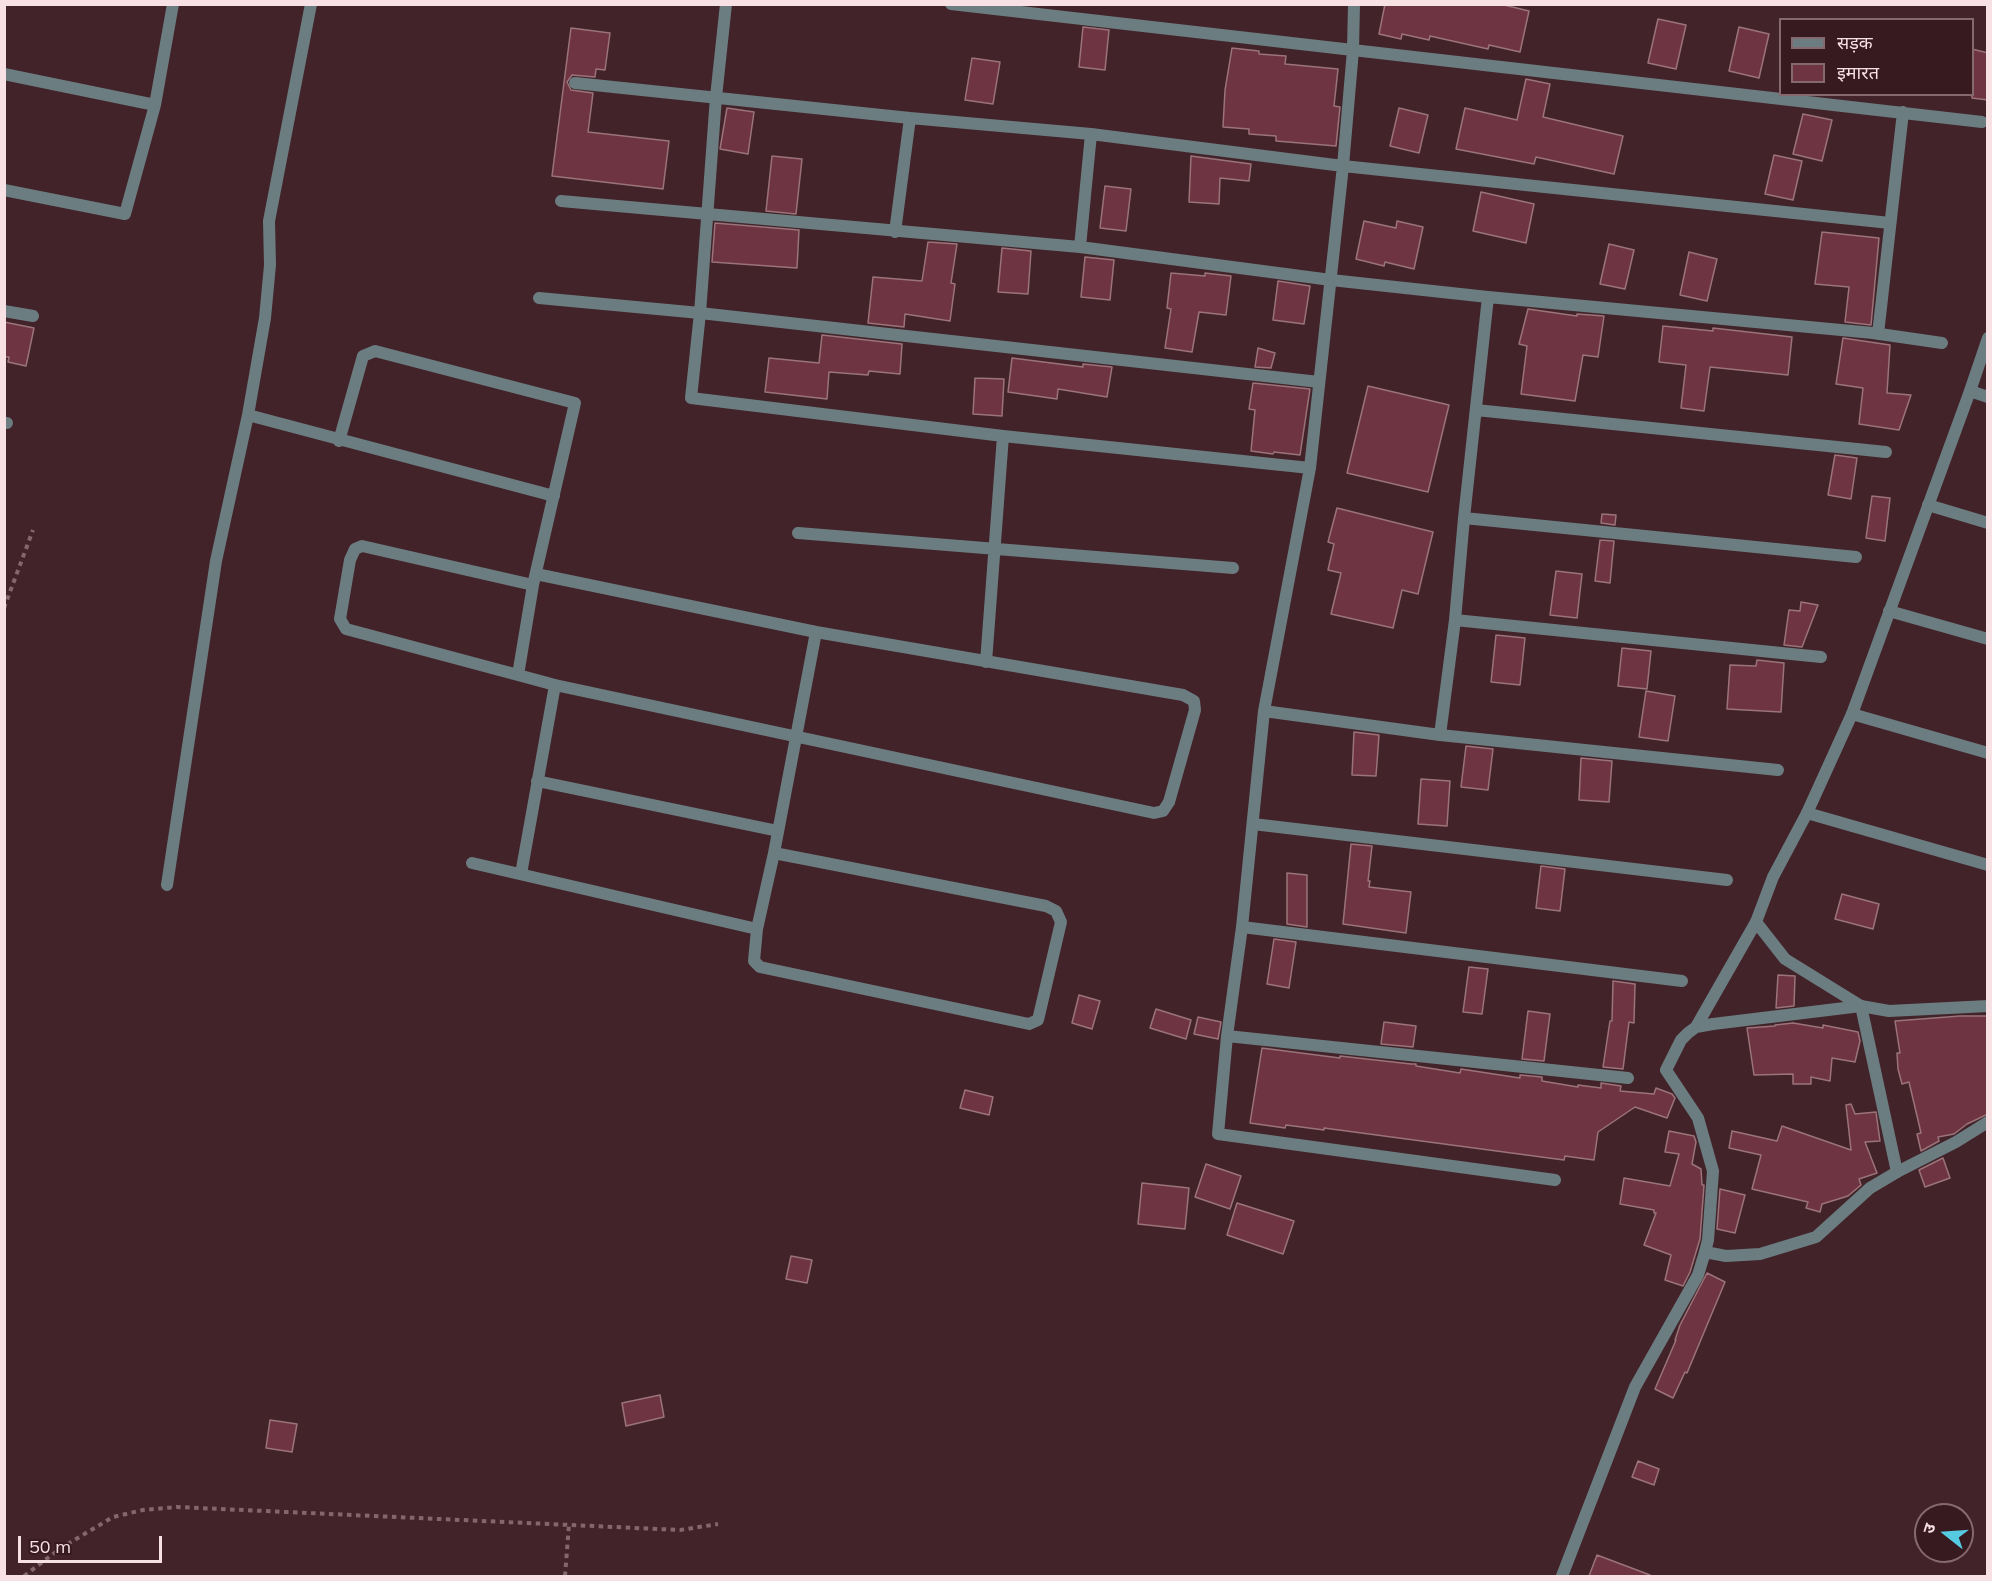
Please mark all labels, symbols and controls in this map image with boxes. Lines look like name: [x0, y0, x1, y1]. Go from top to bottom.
legend: [1779, 18, 1974, 96]
text: सड़क: [1837, 31, 1873, 54]
text: इमारत: [1837, 61, 1879, 84]
north arrow: [1914, 1503, 1974, 1563]
text: उ: [1918, 1521, 1940, 1536]
scale bar: [21, 1524, 165, 1562]
text: 50 m: [29, 1535, 71, 1558]

